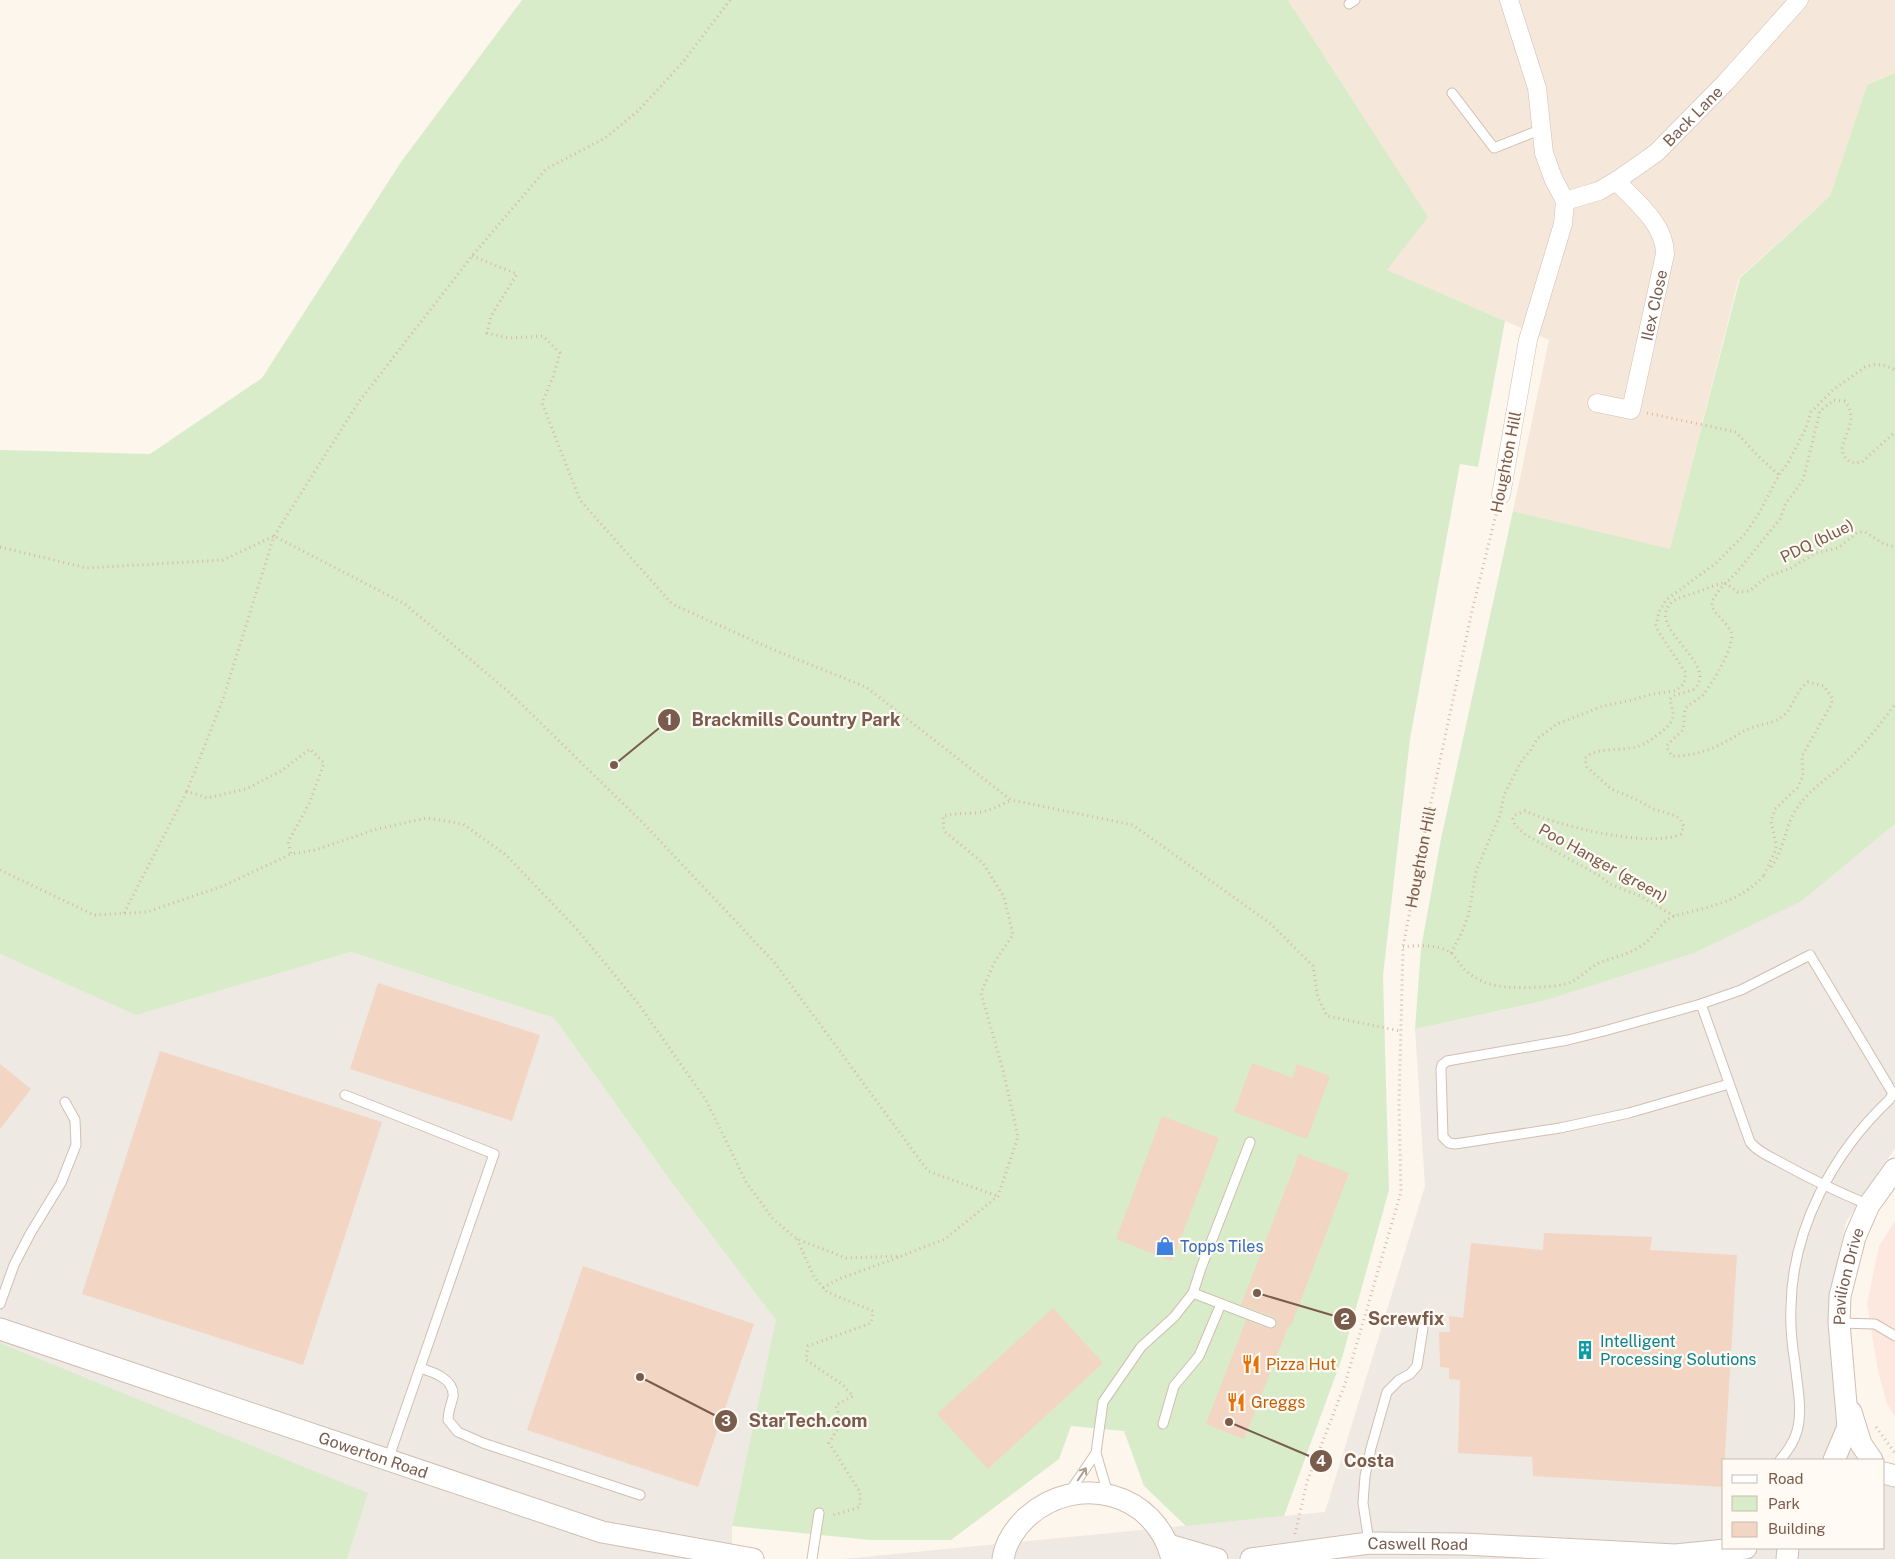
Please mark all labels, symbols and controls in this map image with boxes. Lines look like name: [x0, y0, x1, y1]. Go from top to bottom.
street label: Back Lane: [1659, 82, 1726, 150]
street label: Ilex Close: [1637, 268, 1671, 342]
street label: Houghton Hill: [1487, 409, 1525, 514]
street label: PDQ (blue): [1777, 515, 1857, 567]
callout: Brackmills Country Park: [657, 704, 911, 737]
text: Brackmills Country Park: [692, 709, 901, 730]
text: 1: [666, 711, 672, 728]
street label: Houghton Hill: [1401, 804, 1439, 910]
street label: Poo Hanger (green): [1535, 820, 1671, 906]
street label: Pavilion Drive: [1829, 1224, 1868, 1326]
shop icon: Topps Tiles: [1154, 1235, 1176, 1257]
place label: Topps Tiles: [1180, 1237, 1263, 1256]
callout: Screwfix: [1333, 1302, 1455, 1335]
text: Screwfix: [1368, 1308, 1445, 1329]
text: 2: [1340, 1310, 1350, 1327]
place label: Intelligent Processing Solutions: [1600, 1332, 1756, 1369]
building icon: Intelligent Processing Solutions: [1574, 1339, 1596, 1361]
restaurant icon: Pizza Hut: [1240, 1353, 1262, 1375]
place label: Pizza Hut: [1266, 1355, 1336, 1374]
restaurant icon: Greggs: [1225, 1391, 1247, 1413]
place label: Greggs: [1251, 1393, 1305, 1412]
callout: StarTech.com: [714, 1404, 878, 1437]
text: StarTech.com: [749, 1410, 867, 1431]
text: 3: [721, 1412, 731, 1429]
street label: Gowerton Road: [316, 1428, 431, 1482]
callout: Costa: [1309, 1444, 1404, 1477]
text: Costa: [1344, 1450, 1394, 1471]
text: 4: [1316, 1452, 1326, 1469]
legend: [1722, 1459, 1885, 1549]
one-way arrow: [1077, 1467, 1087, 1481]
text: Road: [1768, 1470, 1804, 1487]
text: Park: [1768, 1495, 1800, 1512]
text: Building: [1768, 1520, 1826, 1537]
street label: Caswell Road: [1368, 1533, 1468, 1554]

